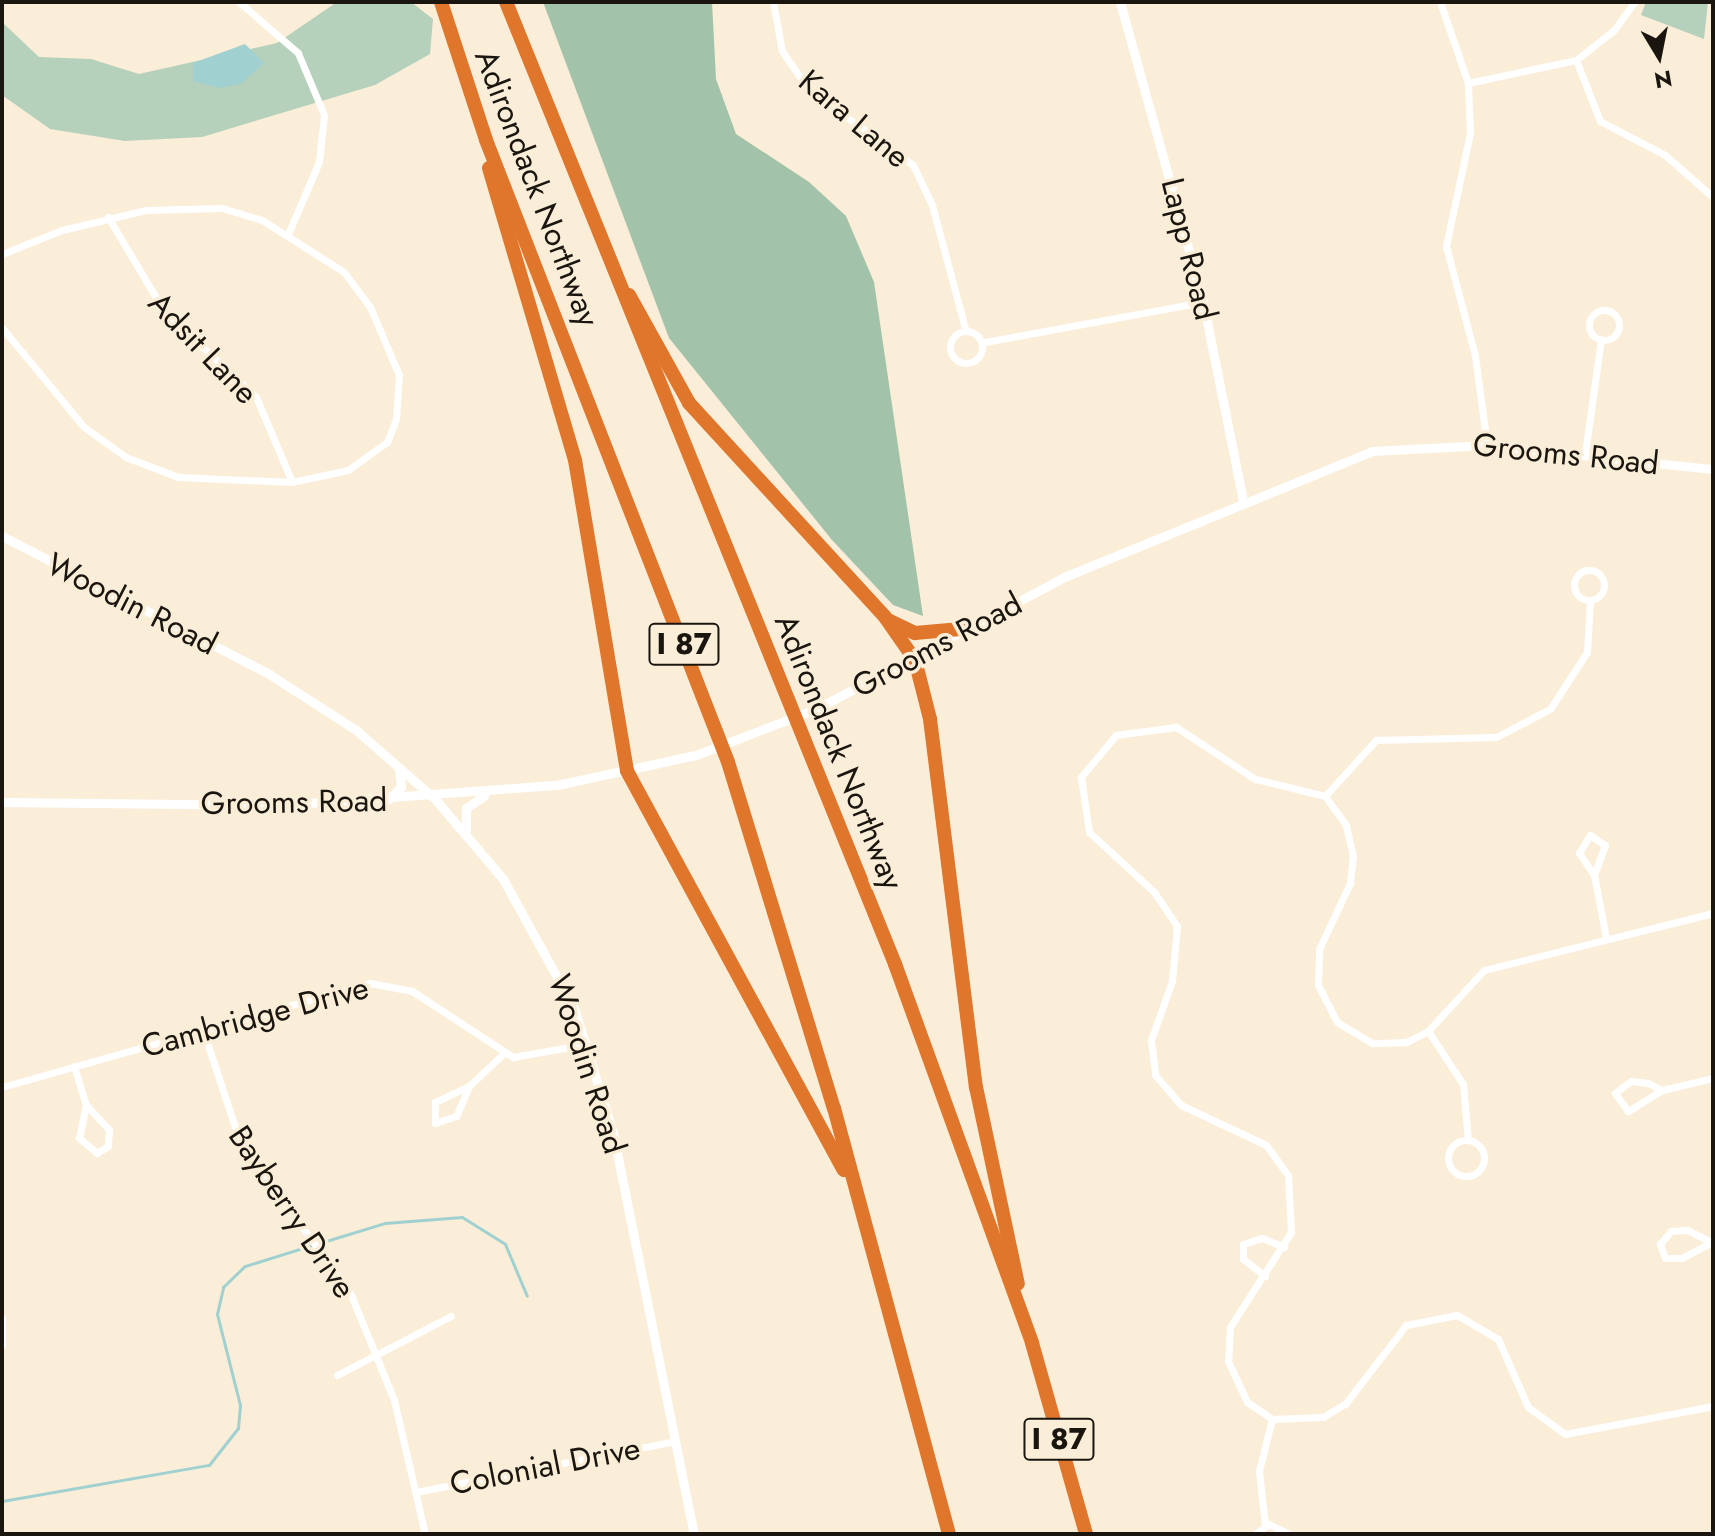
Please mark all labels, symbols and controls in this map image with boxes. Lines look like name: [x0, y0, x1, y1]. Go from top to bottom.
north arrow: [1619, 16, 1699, 96]
street label: Adirondack Northway: [466, 44, 608, 332]
street label: Kara Lane: [791, 62, 917, 176]
text: N: [1652, 62, 1675, 97]
street label: Lapp Road: [1153, 174, 1225, 324]
street label: Adsit Lane: [140, 284, 266, 412]
street label: Grooms Road: [1471, 425, 1661, 483]
street label: Woodin Road: [40, 545, 224, 663]
street label: Grooms Road: [846, 584, 1028, 706]
street label: Adirondack Northway: [766, 609, 912, 895]
road number: I 87: [648, 618, 720, 670]
street label: Grooms Road: [200, 781, 388, 823]
street label: Cambridge Drive: [137, 968, 373, 1066]
street label: Woodin Road: [540, 970, 634, 1158]
street label: Bayberry Drive: [220, 1119, 364, 1305]
road number: I 87: [1023, 1413, 1095, 1465]
street label: Colonial Drive: [447, 1429, 643, 1503]

